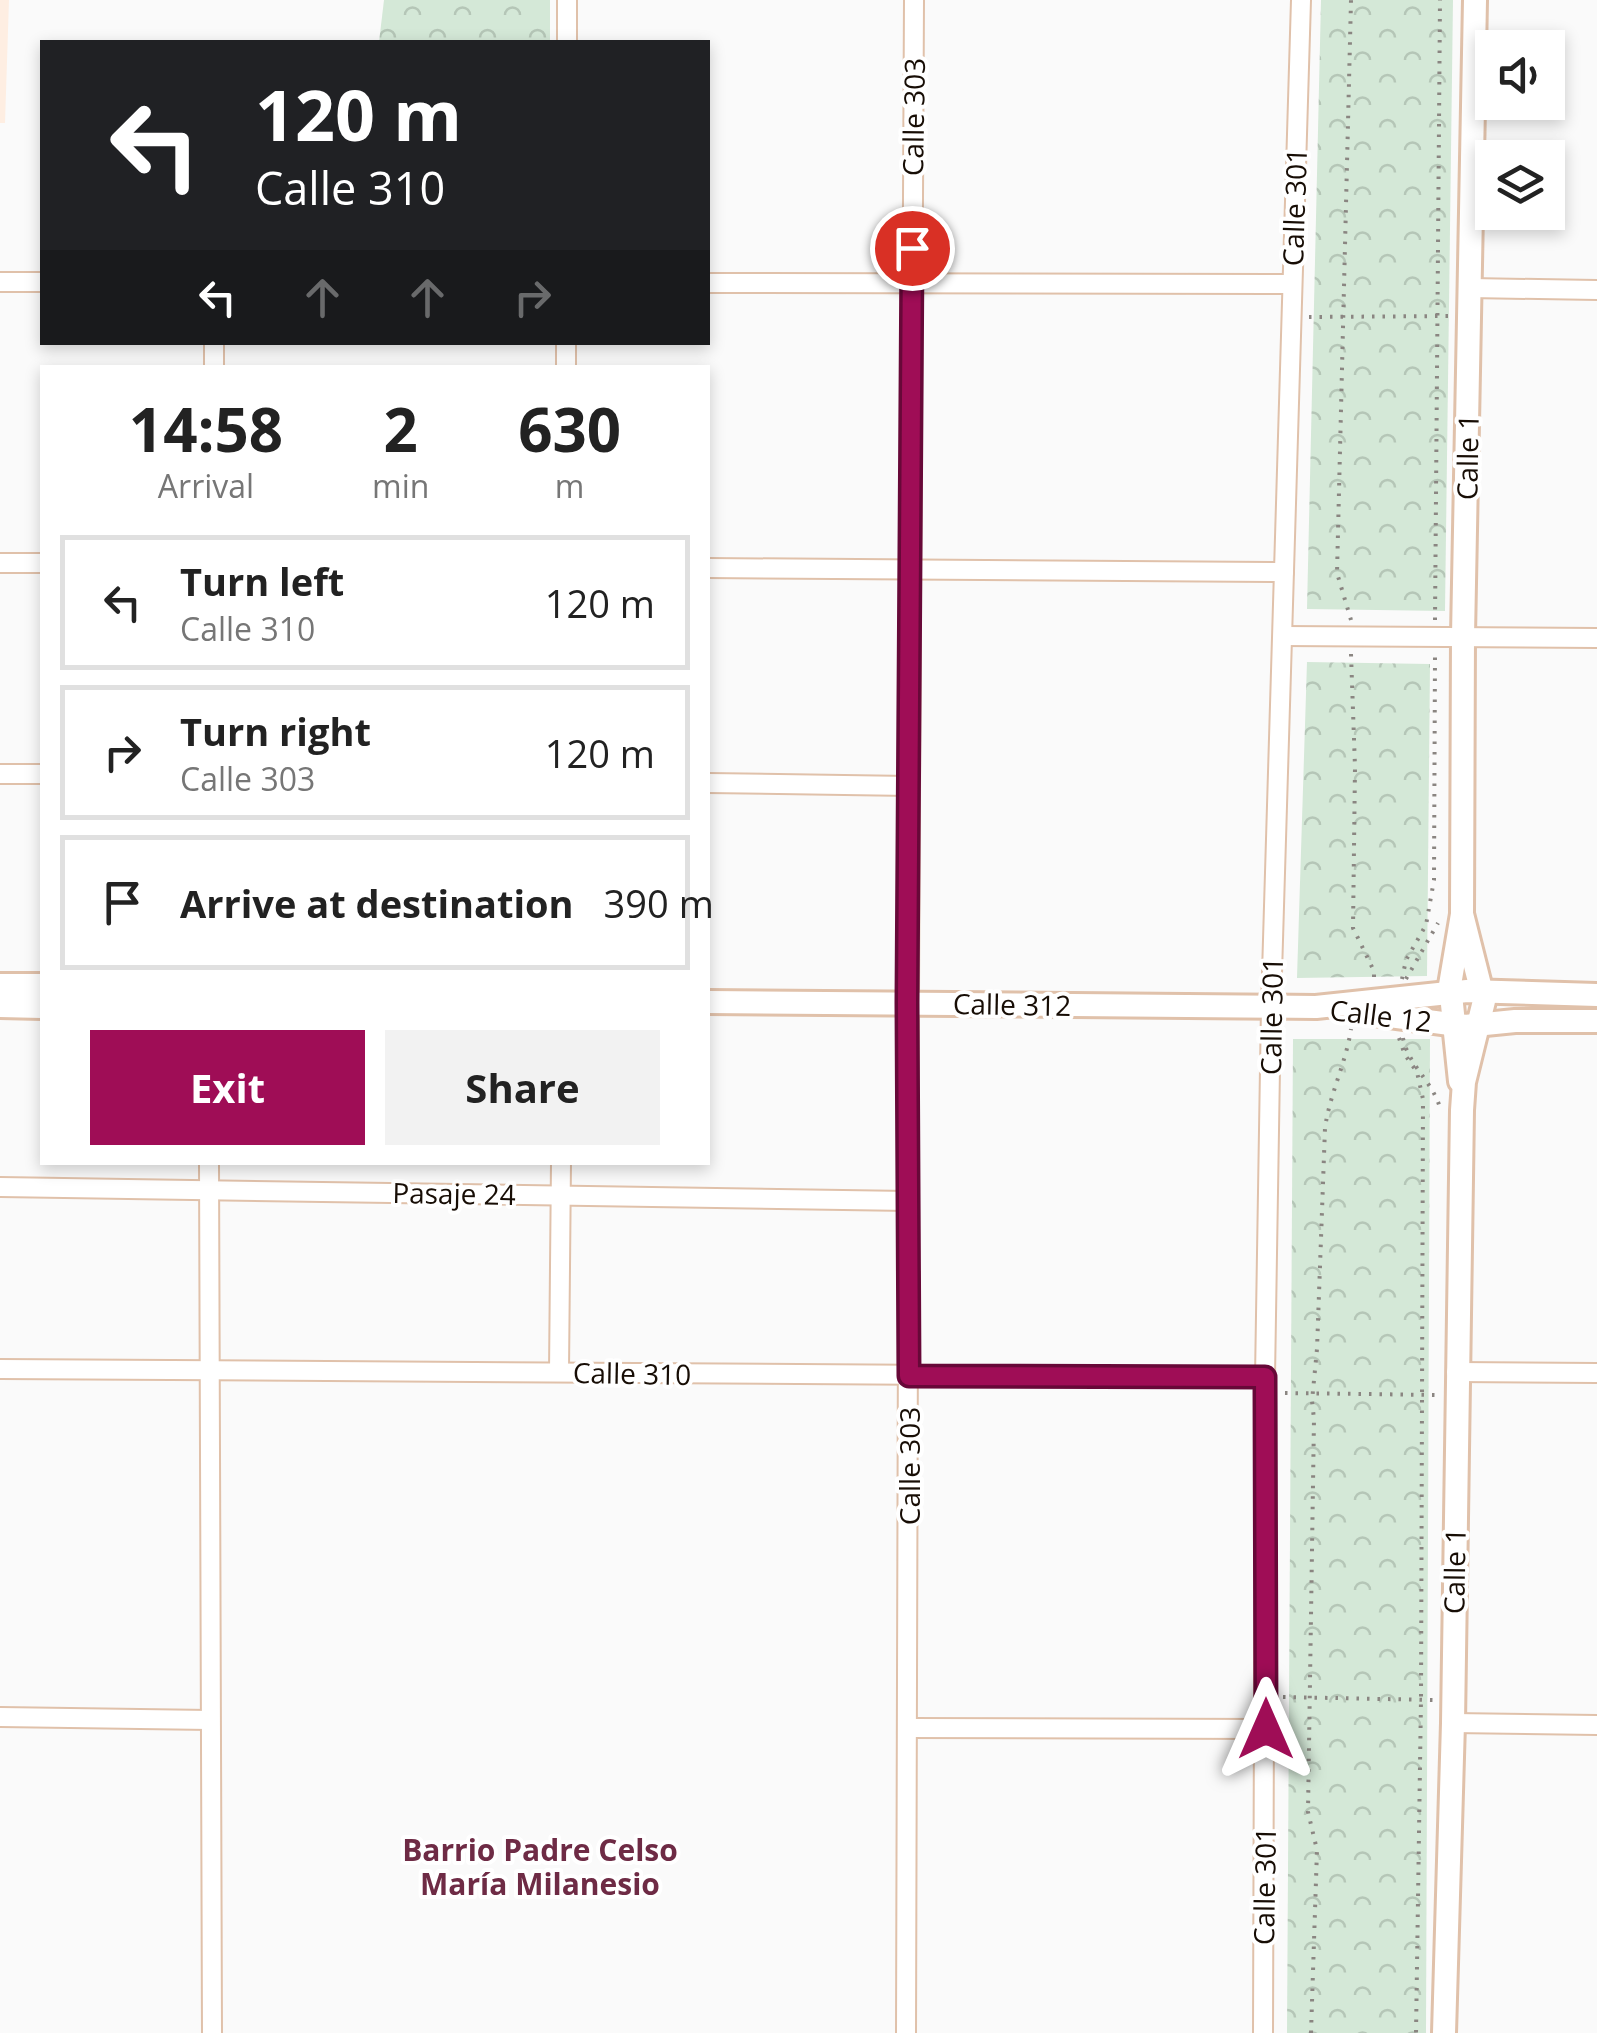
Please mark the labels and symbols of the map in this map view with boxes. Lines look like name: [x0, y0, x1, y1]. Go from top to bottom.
street label: Calle 303: [893, 57, 933, 177]
street label: Calle 301: [1273, 147, 1315, 267]
pin: [870, 206, 955, 291]
street label: Calle 1: [1447, 414, 1487, 500]
street label: Calle 301: [1251, 956, 1291, 1076]
street label: Calle 312: [952, 984, 1072, 1024]
street label: Calle 12: [1328, 990, 1434, 1040]
street label: Pasaje 24: [392, 1173, 516, 1213]
street label: Calle 310: [572, 1353, 692, 1393]
street label: Calle 303: [890, 1407, 928, 1525]
street label: Calle 1: [1434, 1528, 1474, 1614]
position arrow: [1214, 1677, 1318, 1781]
street label: Calle 301: [1244, 1826, 1284, 1946]
district label: Barrio Padre Celso María Milanesio: [402, 1829, 678, 1904]

